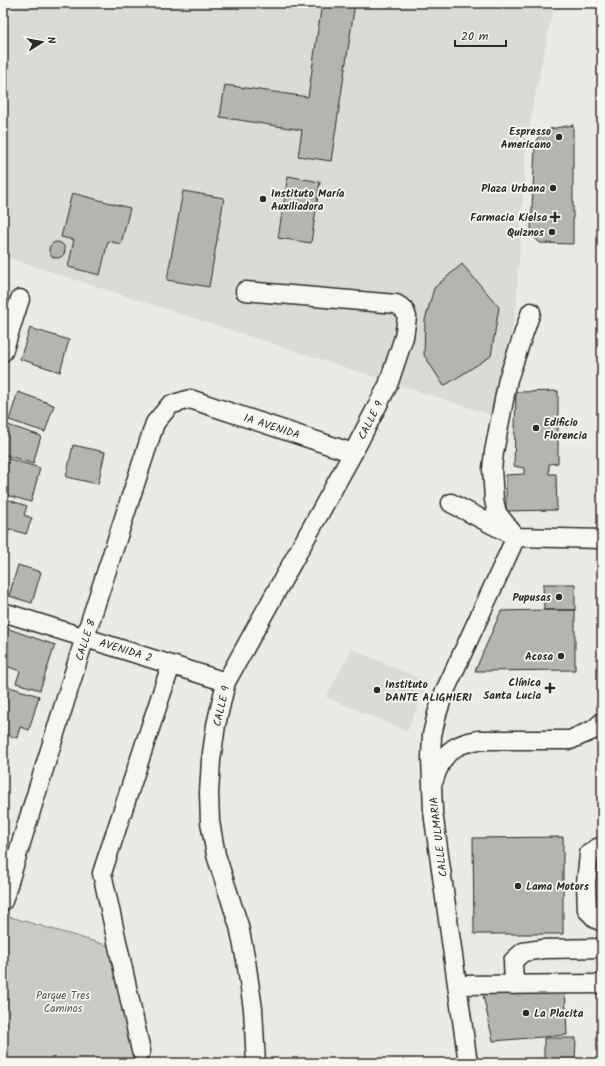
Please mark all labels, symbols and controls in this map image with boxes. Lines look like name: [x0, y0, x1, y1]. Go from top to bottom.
north arrow: [22, 22, 62, 62]
scale bar: [455, 22, 506, 48]
text: 20 m: [461, 27, 489, 46]
text: N: [41, 35, 60, 45]
place label: Espresso Americano: [501, 123, 551, 154]
marker: Espresso Americano: [554, 132, 564, 142]
place label: Plaza Urbana: [481, 180, 545, 198]
marker: Plaza Urbana: [548, 183, 558, 193]
place label: Instituto María Auxiliadora: [271, 185, 345, 216]
marker: Instituto María Auxiliadora: [258, 194, 268, 204]
place label: Farmacia Kielsa: [470, 209, 547, 227]
marker: Farmacia Kielsa: [550, 212, 560, 222]
place label: Quiznos: [507, 224, 545, 242]
marker: Quiznos: [547, 227, 557, 237]
street label: CALLE 9: [353, 397, 389, 443]
street label: 1A AVENIDA: [241, 409, 302, 445]
place label: Edificio Florencia: [544, 414, 588, 445]
marker: Edificio Florencia: [531, 423, 541, 433]
place label: Pupusas: [512, 589, 552, 607]
marker: Pupusas: [554, 592, 564, 602]
street label: CALLE 8: [71, 617, 101, 663]
street label: AVENIDA 2: [97, 634, 154, 668]
place label: Acosa: [525, 648, 553, 666]
marker: Acosa: [556, 651, 566, 661]
place label: Clínica Santa Lucia: [483, 674, 541, 705]
place label: Instituto DANTE ALIGHIERI: [385, 676, 473, 707]
marker: Clínica Santa Lucia: [544, 682, 556, 694]
street label: CALLE 9: [209, 683, 236, 728]
marker: Instituto DANTE ALIGHIERI: [372, 685, 382, 695]
street label: CALLE ULMARIA: [425, 795, 453, 878]
place label: Lama Motors: [526, 878, 590, 896]
marker: Lama Motors: [513, 881, 523, 891]
park label: Parque Tres Caminos: [36, 987, 90, 1018]
place label: La Placita: [534, 1005, 584, 1023]
marker: La Placita: [521, 1008, 531, 1018]

